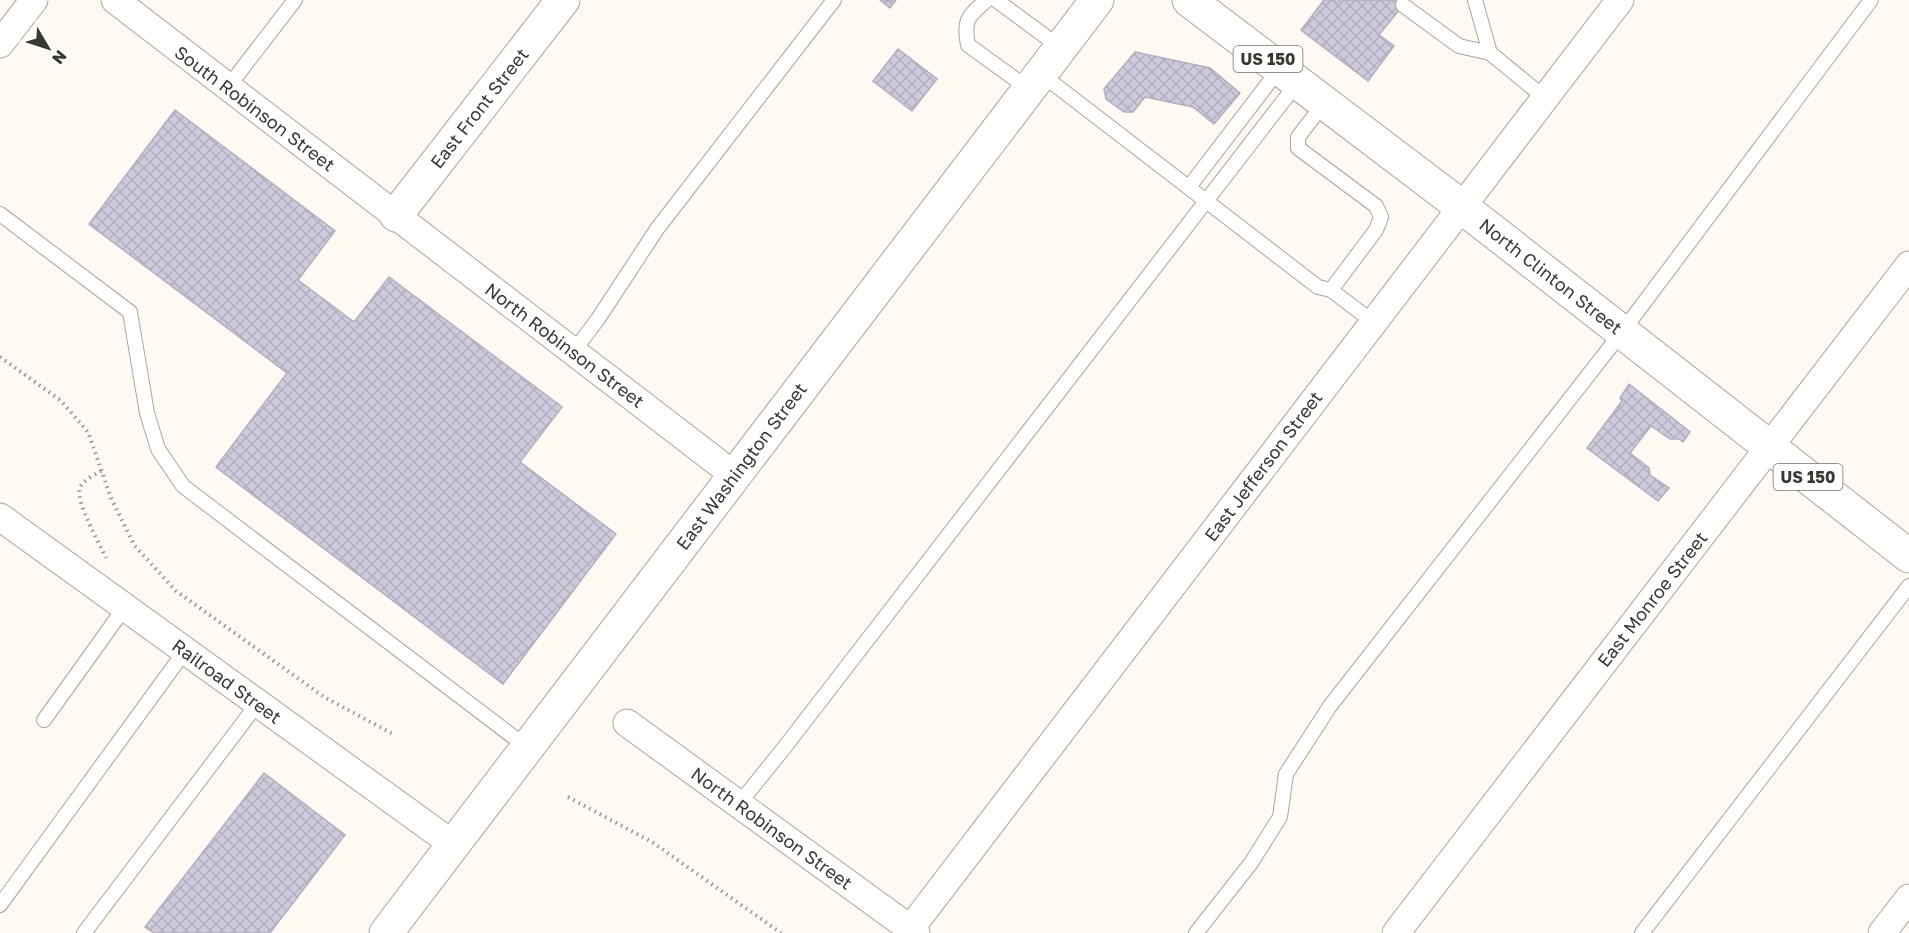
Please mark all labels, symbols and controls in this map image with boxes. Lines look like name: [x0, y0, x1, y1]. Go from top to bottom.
north arrow: [18, 18, 78, 78]
street label: South Robinson Street: [171, 41, 339, 175]
street label: East Front Street: [425, 44, 533, 172]
text: N: [48, 46, 71, 68]
road number: US 150: [1234, 46, 1302, 72]
street label: North Clinton Street: [1475, 213, 1627, 339]
street label: North Robinson Street: [481, 278, 649, 412]
street label: East Washington Street: [671, 378, 811, 554]
street label: East Jefferson Street: [1199, 387, 1327, 545]
road number: US 150: [1774, 464, 1842, 490]
street label: East Monroe Street: [1592, 527, 1712, 671]
street label: Railroad Street: [168, 634, 286, 728]
street label: North Robinson Street: [687, 762, 857, 894]

